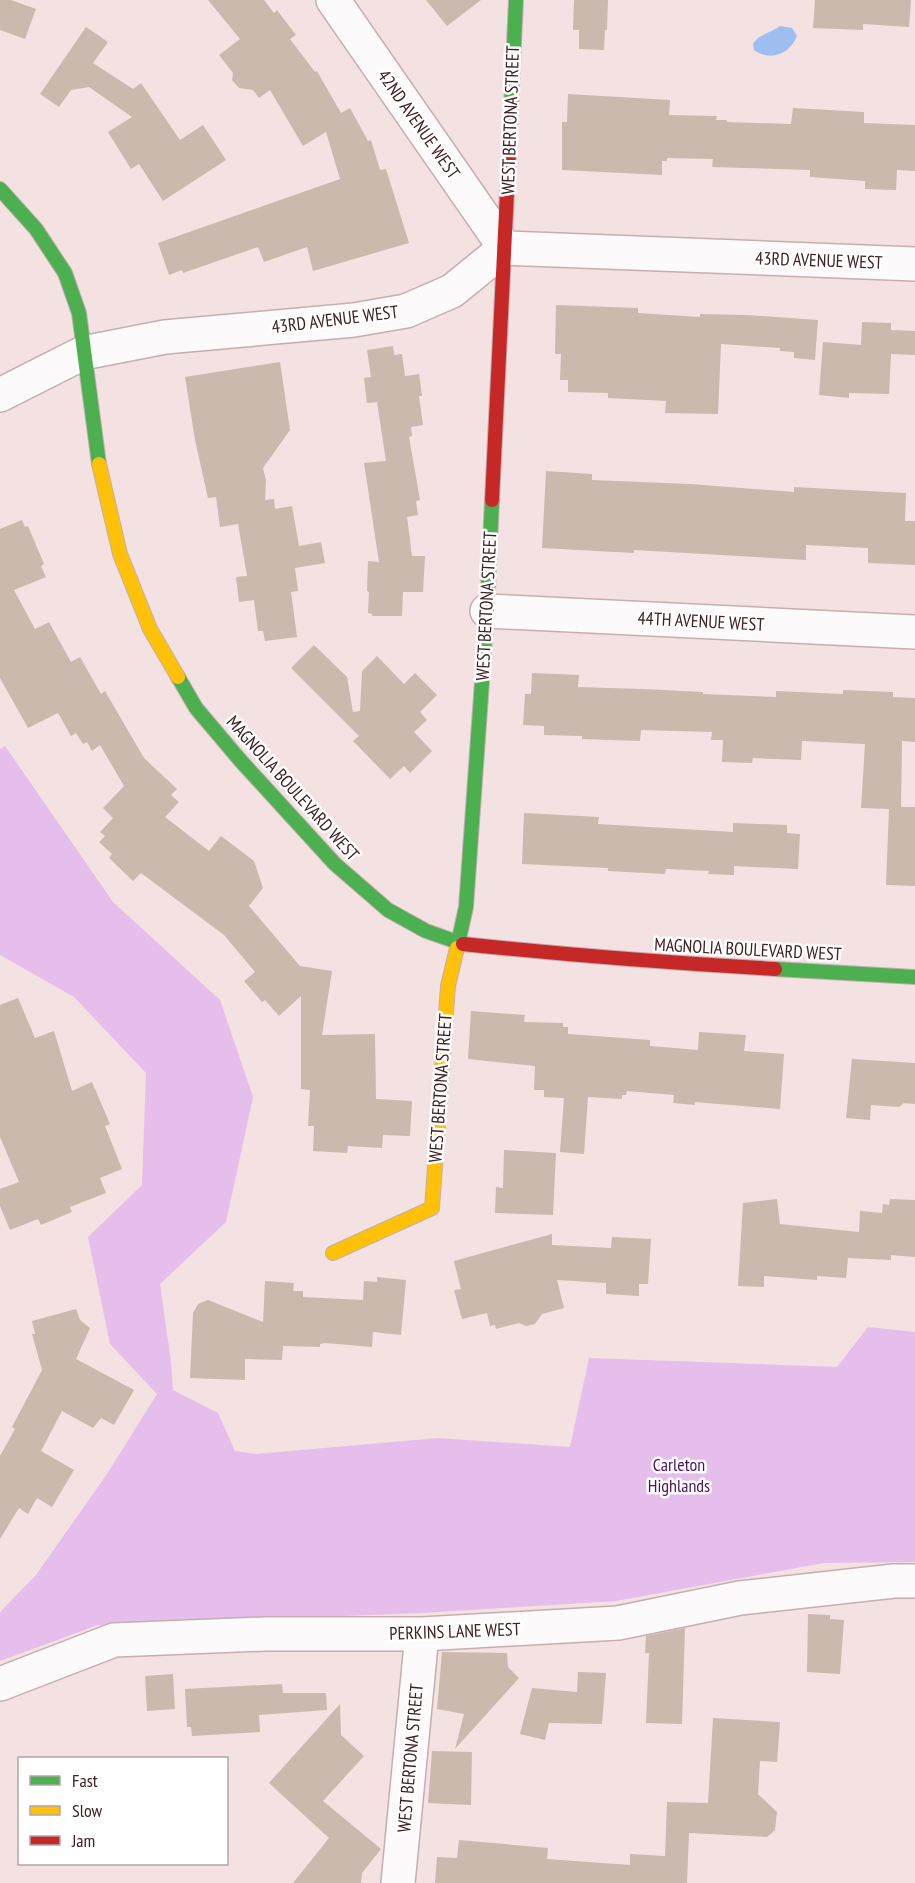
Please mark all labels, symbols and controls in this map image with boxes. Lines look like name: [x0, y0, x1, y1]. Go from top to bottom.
street label: WEST BERTONA STREET: [496, 45, 524, 195]
street label: 42ND AVENUE WEST: [373, 65, 465, 183]
street label: 43RD AVENUE WEST: [755, 246, 883, 274]
street label: 43RD AVENUE WEST: [270, 300, 400, 338]
street label: WEST BERTONA STREET: [471, 531, 501, 681]
street label: 44TH AVENUE WEST: [637, 606, 765, 636]
street label: MAGNOLIA BOULEVARD WEST: [222, 711, 364, 865]
street label: MAGNOLIA BOULEVARD WEST: [654, 933, 842, 965]
street label: WEST BERTONA STREET: [423, 1013, 457, 1163]
park label: Carleton Highlands: [648, 1453, 710, 1497]
street label: PERKINS LANE WEST: [389, 1617, 521, 1645]
street label: WEST BERTONA STREET: [392, 1683, 428, 1833]
legend: [18, 1757, 228, 1865]
text: Fast: [72, 1769, 98, 1792]
text: Slow: [72, 1799, 103, 1822]
text: Jam: [71, 1829, 95, 1852]

